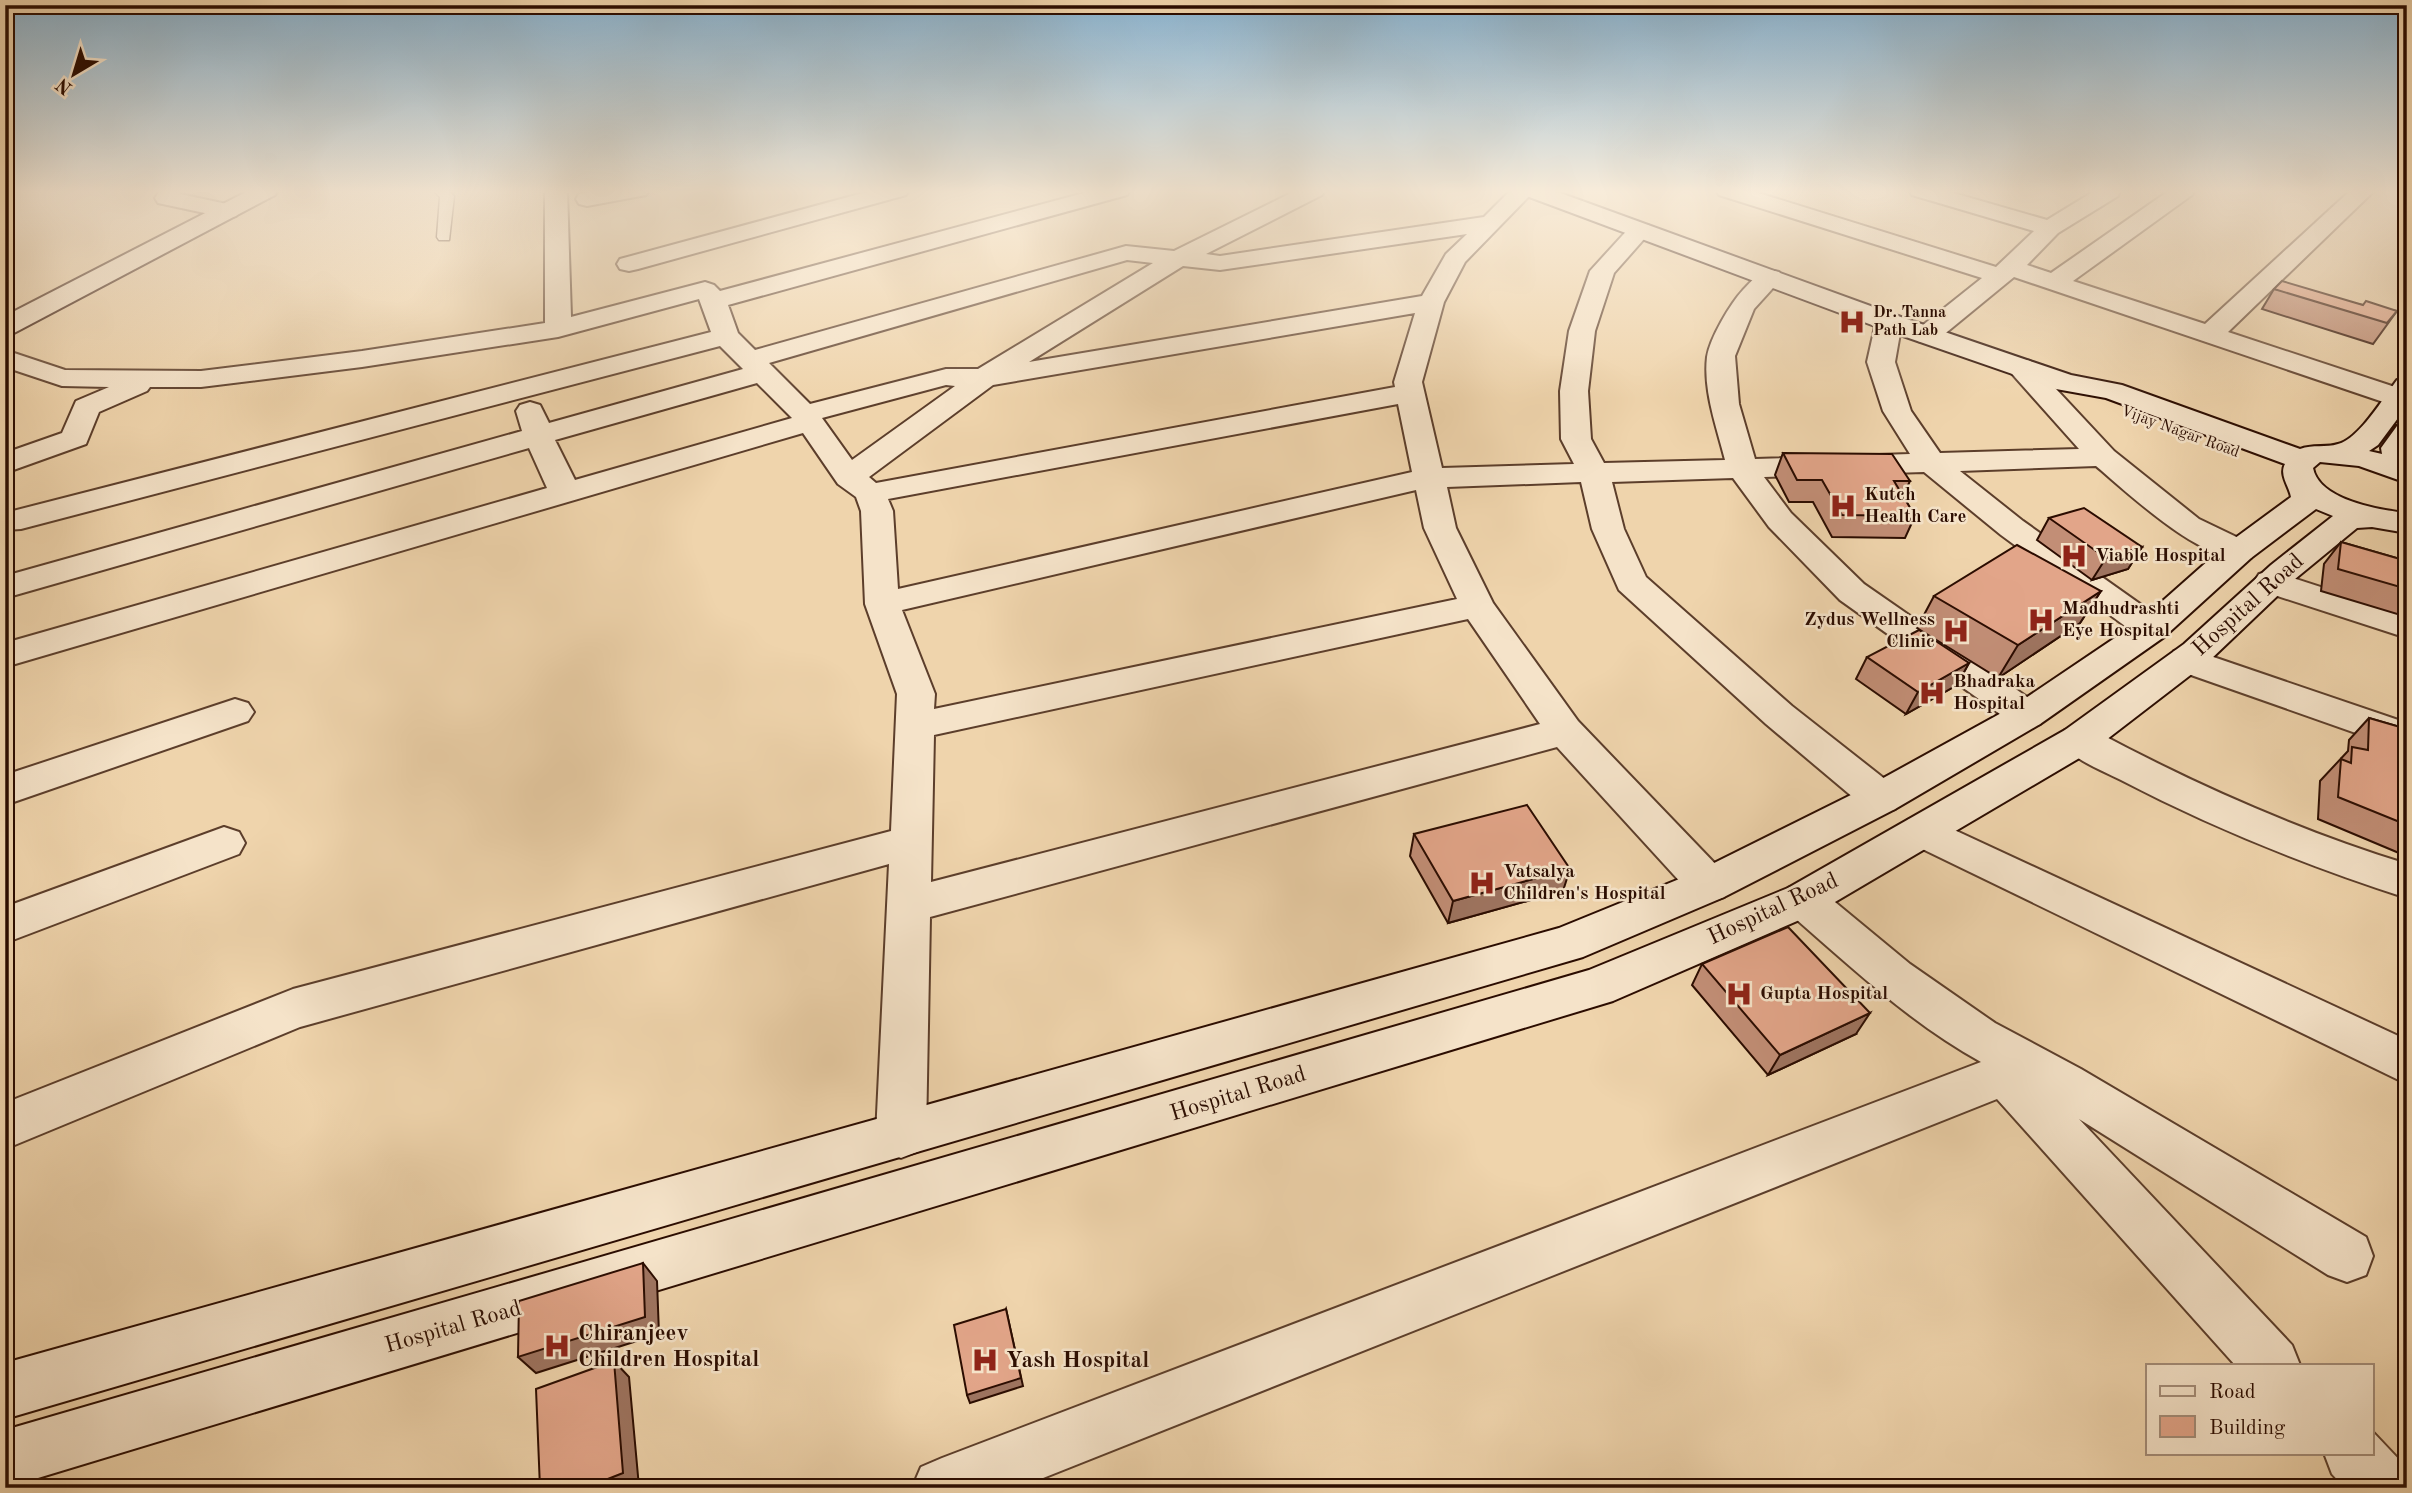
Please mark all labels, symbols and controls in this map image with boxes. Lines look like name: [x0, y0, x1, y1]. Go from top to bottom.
north arrow: [38, 38, 108, 108]
text: N: [53, 73, 77, 97]
place label: Dr. Tanna Path Lab: [1873, 305, 1946, 339]
hospital icon: Dr. Tanna Path Lab: [1837, 307, 1867, 337]
street label: Vijay Nagar Road: [2118, 403, 2242, 461]
place label: Kutch Health Care: [1864, 486, 1966, 527]
hospital icon: Kutch Health Care: [1828, 491, 1858, 521]
hospital icon: Viable Hospital: [2059, 541, 2089, 571]
place label: Viable Hospital: [2095, 547, 2226, 566]
street label: Hospital Road: [2188, 549, 2308, 661]
place label: Madhudrashti Eye Hospital: [2062, 600, 2180, 641]
hospital icon: Madhudrashti Eye Hospital: [2026, 605, 2056, 635]
place label: Zydus Wellness Clinic: [1804, 611, 1935, 652]
hospital icon: Zydus Wellness Clinic: [1941, 616, 1971, 646]
place label: Bhadraka Hospital: [1953, 673, 2036, 714]
hospital icon: Bhadraka Hospital: [1917, 678, 1947, 708]
place label: Vatsalya Children's Hospital: [1503, 863, 1666, 904]
hospital icon: Vatsalya Children's Hospital: [1467, 868, 1497, 898]
street label: Hospital Road: [1704, 869, 1842, 949]
hospital icon: Gupta Hospital: [1724, 979, 1754, 1009]
place label: Gupta Hospital: [1760, 985, 1888, 1004]
street label: Hospital Road: [1167, 1062, 1309, 1126]
street label: Hospital Road: [382, 1297, 524, 1357]
place label: Chiranjeev Children Hospital: [578, 1322, 759, 1371]
hospital icon: Chiranjeev Children Hospital: [542, 1331, 572, 1361]
hospital icon: Yash Hospital: [970, 1345, 1000, 1375]
place label: Yash Hospital: [1006, 1349, 1149, 1372]
legend: [2146, 1364, 2374, 1454]
text: Road: [2209, 1382, 2256, 1403]
text: Building: [2209, 1418, 2286, 1439]

